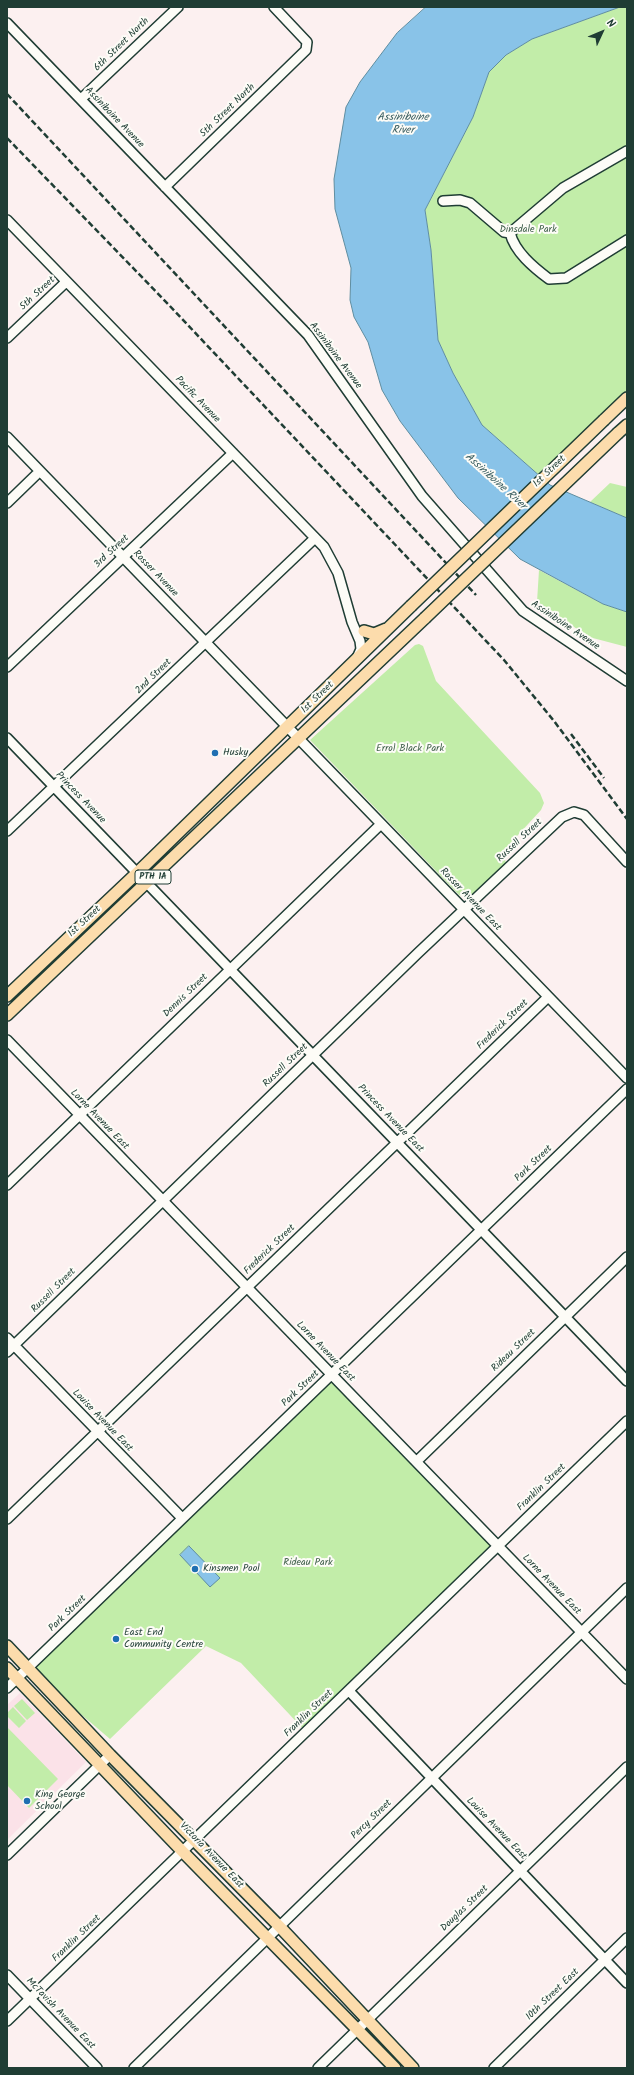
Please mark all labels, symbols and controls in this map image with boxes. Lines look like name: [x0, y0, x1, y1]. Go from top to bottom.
north arrow: [582, 12, 622, 52]
text: N: [602, 15, 620, 32]
street label: 6th Street North: [92, 16, 152, 74]
street label: 5th Street North: [198, 82, 258, 140]
street label: Assiniboine Avenue: [82, 85, 146, 151]
water label: Assiniboine River: [377, 111, 429, 137]
park label: Dinsdale Park: [499, 224, 557, 236]
street label: 5th Street: [18, 275, 58, 313]
street label: Assiniboine Avenue: [306, 320, 364, 392]
street label: Pacific Avenue: [172, 374, 222, 426]
water label: Assiniboine River: [462, 451, 528, 513]
street label: 1st Street: [531, 454, 569, 490]
street label: 3rd Street: [92, 533, 132, 571]
street label: Rosser Avenue: [130, 548, 180, 600]
street label: Assiniboine Avenue: [528, 599, 602, 653]
street label: 2nd Street: [133, 657, 175, 697]
street label: 1st Street: [299, 680, 337, 716]
park label: Errol Black Park: [376, 743, 444, 755]
place label: Husky: [223, 747, 248, 759]
marker: Husky: [210, 748, 220, 758]
street label: Princess Avenue: [52, 770, 108, 826]
street label: Russell Street: [495, 817, 545, 865]
street label: Rosser Avenue East: [437, 866, 503, 934]
road number: PTH 1A: [135, 870, 171, 884]
street label: 1st Street: [66, 904, 104, 940]
street label: Dennis Street: [161, 972, 211, 1020]
street label: Frederick Street: [475, 998, 531, 1052]
street label: Russell Street: [261, 1042, 311, 1090]
street label: Princess Avenue East: [354, 1082, 426, 1156]
street label: Lorne Avenue East: [67, 1087, 131, 1153]
street label: Park Street: [513, 1143, 555, 1185]
street label: Frederick Street: [242, 1223, 298, 1277]
street label: Russell Street: [29, 1266, 79, 1316]
street label: Lorne Avenue East: [293, 1319, 357, 1385]
street label: Rideau Street: [489, 1327, 539, 1375]
street label: Park Street: [280, 1368, 322, 1410]
street label: Louise Avenue East: [69, 1387, 135, 1455]
street label: Franklin Street: [515, 1462, 569, 1514]
street label: Lorne Avenue East: [519, 1552, 583, 1618]
park label: Rideau Park: [283, 1557, 333, 1569]
place label: Kinsmen Pool: [203, 1563, 260, 1575]
marker: Kinsmen Pool: [190, 1564, 200, 1574]
street label: Park Street: [47, 1593, 89, 1635]
place label: East End Community Centre: [124, 1627, 203, 1650]
marker: East End Community Centre: [111, 1634, 121, 1644]
street label: Franklin Street: [282, 1688, 336, 1740]
place label: King George School: [35, 1789, 85, 1812]
street label: Louise Avenue East: [463, 1795, 529, 1863]
marker: King George School: [22, 1796, 32, 1806]
street label: Percy Street: [349, 1798, 395, 1842]
street label: Victoria Avenue East: [176, 1821, 246, 1891]
street label: Douglas Street: [439, 1883, 491, 1935]
street label: Franklin Street: [50, 1913, 104, 1965]
street label: 10th Street East: [524, 1967, 582, 2023]
street label: McTavish Avenue East: [23, 1976, 97, 2052]

